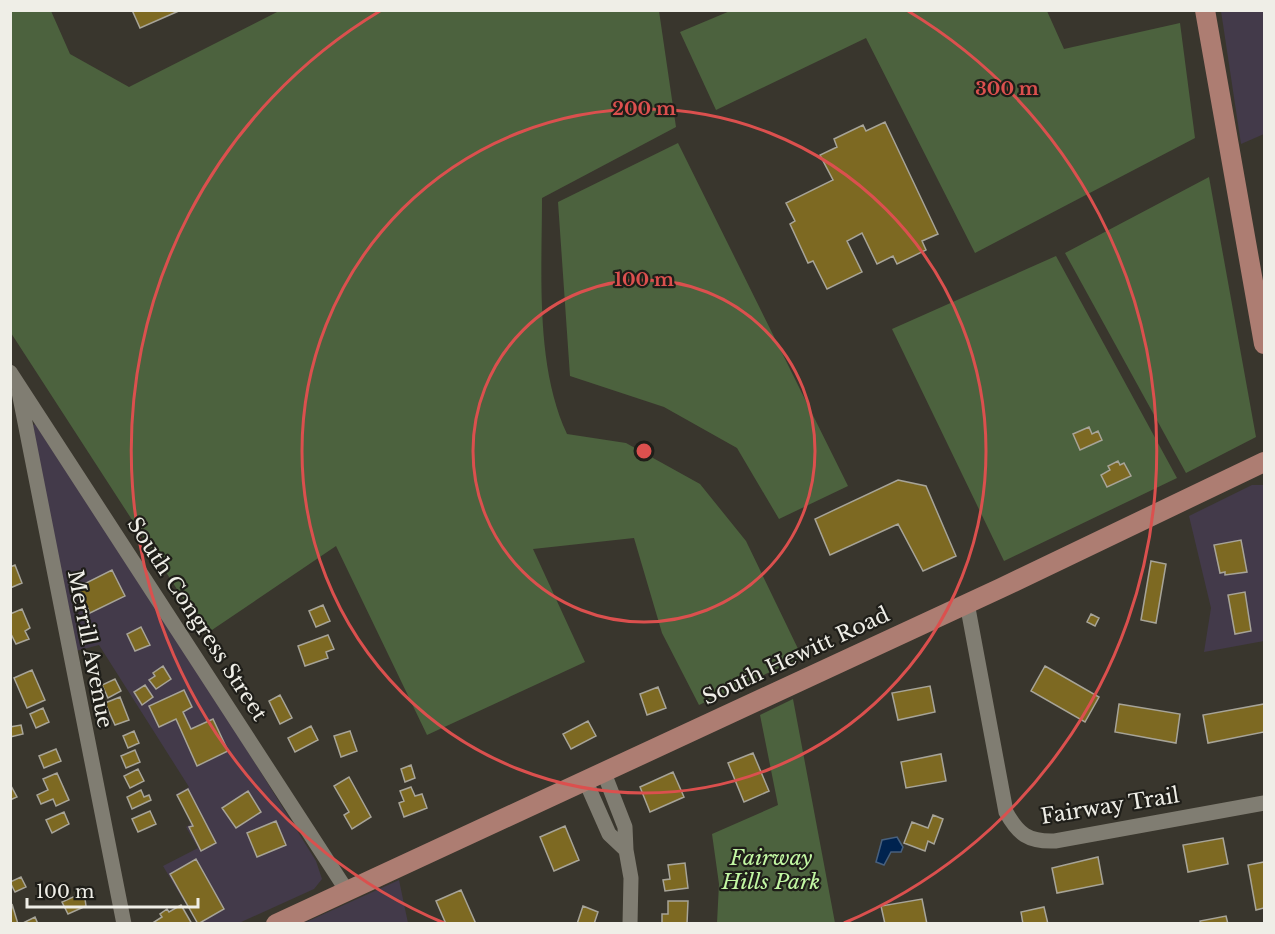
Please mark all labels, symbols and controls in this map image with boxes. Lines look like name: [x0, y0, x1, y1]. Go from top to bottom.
text: 300 m: [975, 78, 1039, 100]
text: 200 m: [612, 98, 676, 120]
text: 100 m: [614, 269, 674, 291]
centre of rings: [634, 441, 654, 461]
street label: South Congress Street: [121, 512, 273, 726]
street label: Merrill Avenue: [62, 568, 118, 730]
street label: South Hewitt Road: [698, 601, 894, 711]
street label: Fairway Trail: [1039, 782, 1181, 830]
park label: Fairway Hills Park: [721, 845, 820, 895]
scale bar: [27, 871, 198, 909]
text: 100 m: [36, 881, 94, 903]

